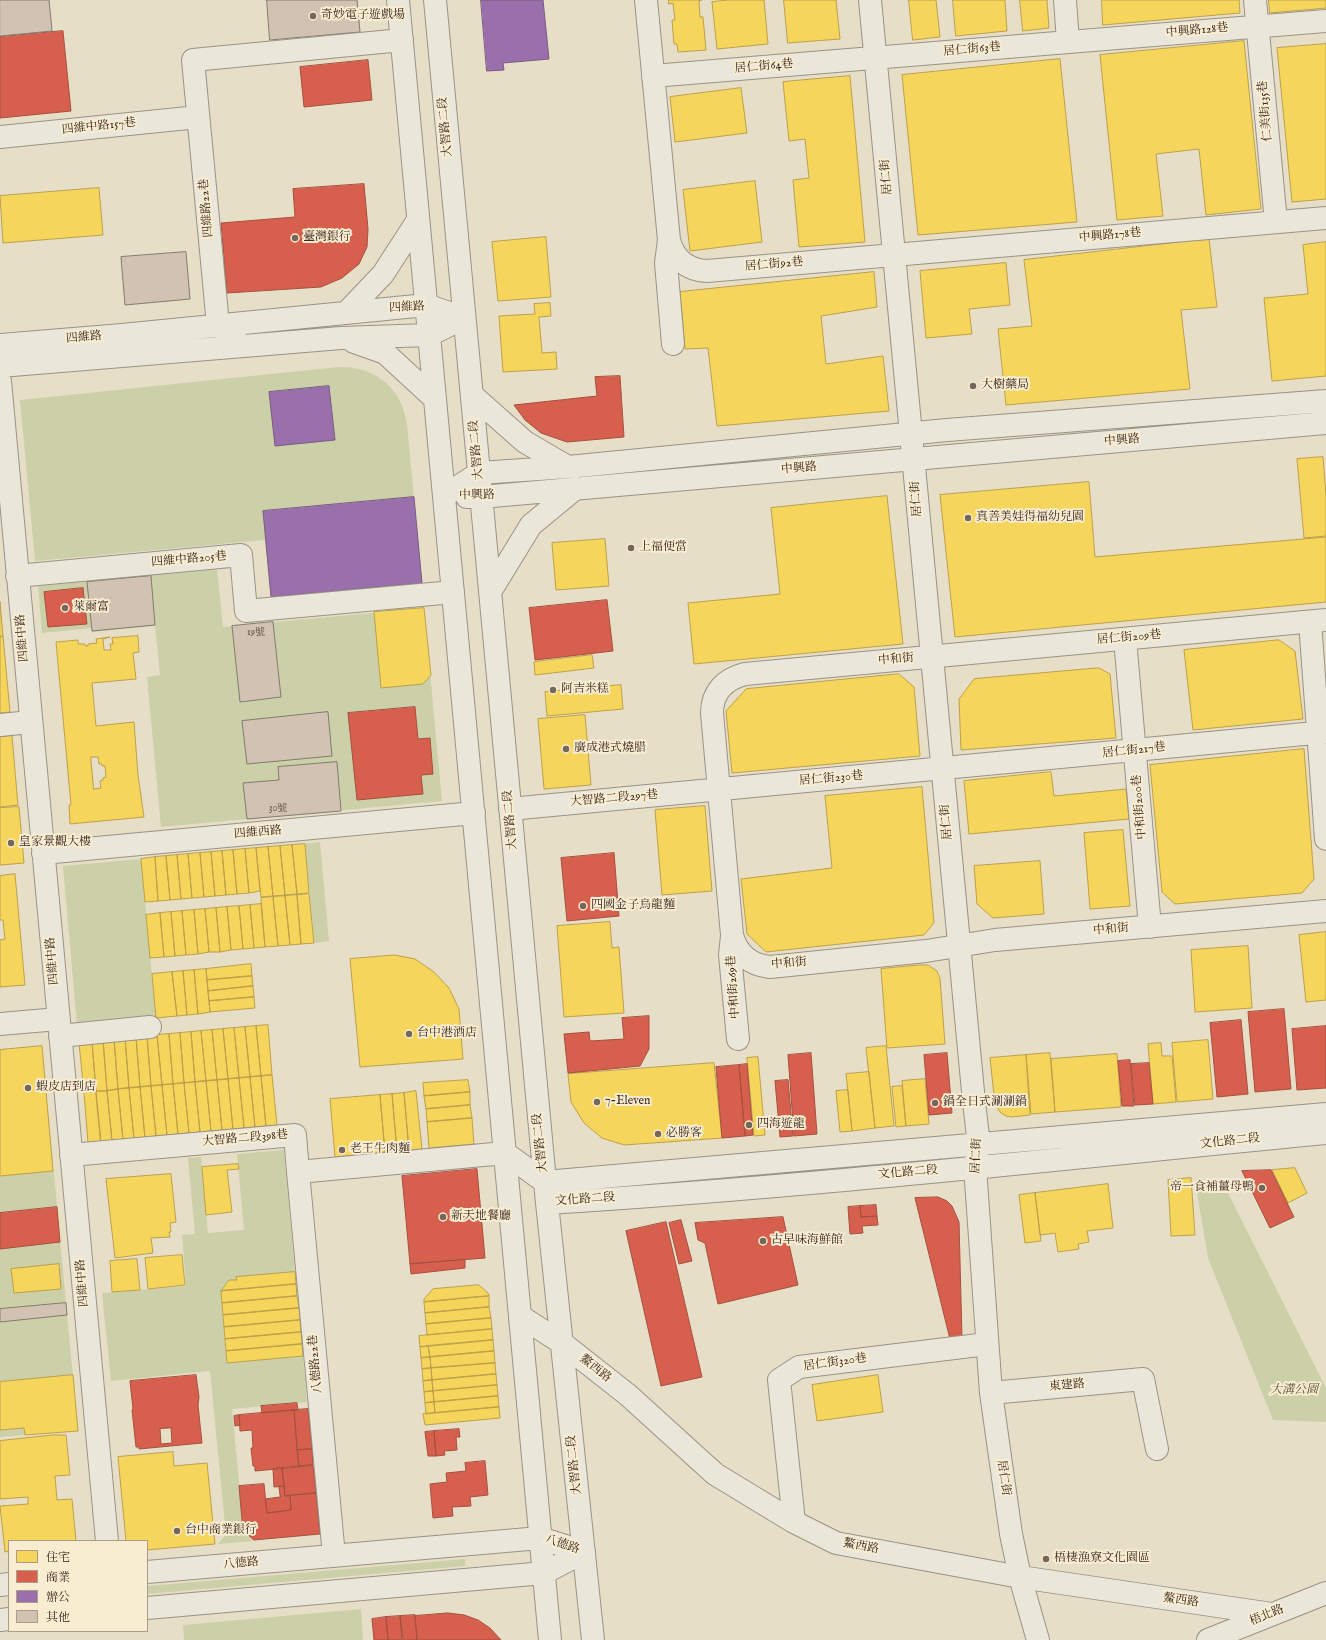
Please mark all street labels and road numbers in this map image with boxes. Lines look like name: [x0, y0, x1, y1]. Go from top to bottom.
street label: 中興路128巷: [1165, 21, 1229, 41]
street label: 居仁街63巷: [943, 40, 1001, 60]
street label: 居仁街64巷: [734, 57, 794, 77]
street label: 仁美街135巷: [1256, 80, 1276, 142]
street label: 大智路二段: [436, 96, 456, 158]
street label: 四維中路157巷: [61, 116, 137, 138]
street label: 居仁街: [878, 158, 896, 196]
street label: 四維路22巷: [197, 178, 217, 238]
street label: 中興路178巷: [1078, 226, 1142, 246]
street label: 居仁街92巷: [744, 255, 804, 275]
street label: 四維路: [389, 300, 425, 316]
street label: 四維路: [65, 329, 103, 347]
street label: 大智路二段: [467, 419, 487, 481]
street label: 中興路: [1103, 432, 1141, 450]
street label: 中興路: [780, 460, 818, 478]
street label: 居仁街: [909, 481, 925, 517]
street label: 中興路: [459, 488, 495, 504]
street label: 四維中路205巷: [151, 550, 227, 570]
street label: 四維中路: [14, 613, 32, 663]
street label: 居仁街209巷: [1096, 628, 1162, 648]
street label: 中和街: [877, 651, 915, 669]
street label: 居仁街217巷: [1102, 741, 1166, 761]
street label: 居仁街230巷: [798, 769, 864, 789]
street label: 中和街200巷: [1130, 774, 1150, 840]
street label: 大智路二段297巷: [569, 788, 659, 810]
street label: 大智路二段: [501, 789, 521, 851]
street label: 居仁街: [938, 803, 956, 841]
street label: 四維西路: [233, 824, 283, 842]
street label: 中和街: [1092, 921, 1130, 939]
street label: 四維中路: [44, 936, 62, 986]
street label: 中和街269巷: [725, 955, 743, 1019]
street label: 中和街: [770, 955, 808, 973]
street label: 大智路二段: [531, 1112, 551, 1174]
street label: 大智路二段398巷: [201, 1128, 289, 1150]
street label: 文化路二段: [1199, 1132, 1261, 1152]
street label: 居仁街: [969, 1138, 985, 1174]
street label: 文化路二段: [877, 1163, 939, 1183]
street label: 文化路二段: [555, 1191, 615, 1209]
street label: 四維中路: [74, 1258, 92, 1308]
street label: 八德路22巷: [306, 1334, 326, 1394]
street label: 居仁街320巷: [802, 1351, 868, 1375]
street label: 鰲西路: [576, 1352, 614, 1386]
street label: 東建路: [1048, 1377, 1086, 1395]
street label: 大智路二段: [565, 1434, 585, 1496]
street label: 居仁街: [993, 1459, 1013, 1497]
street label: 八德路: [543, 1532, 581, 1558]
street label: 鰲西路: [842, 1536, 880, 1558]
street label: 八德路: [222, 1555, 260, 1573]
street label: 鰲西路: [1162, 1591, 1200, 1611]
street label: 梧北路: [1248, 1603, 1286, 1629]

